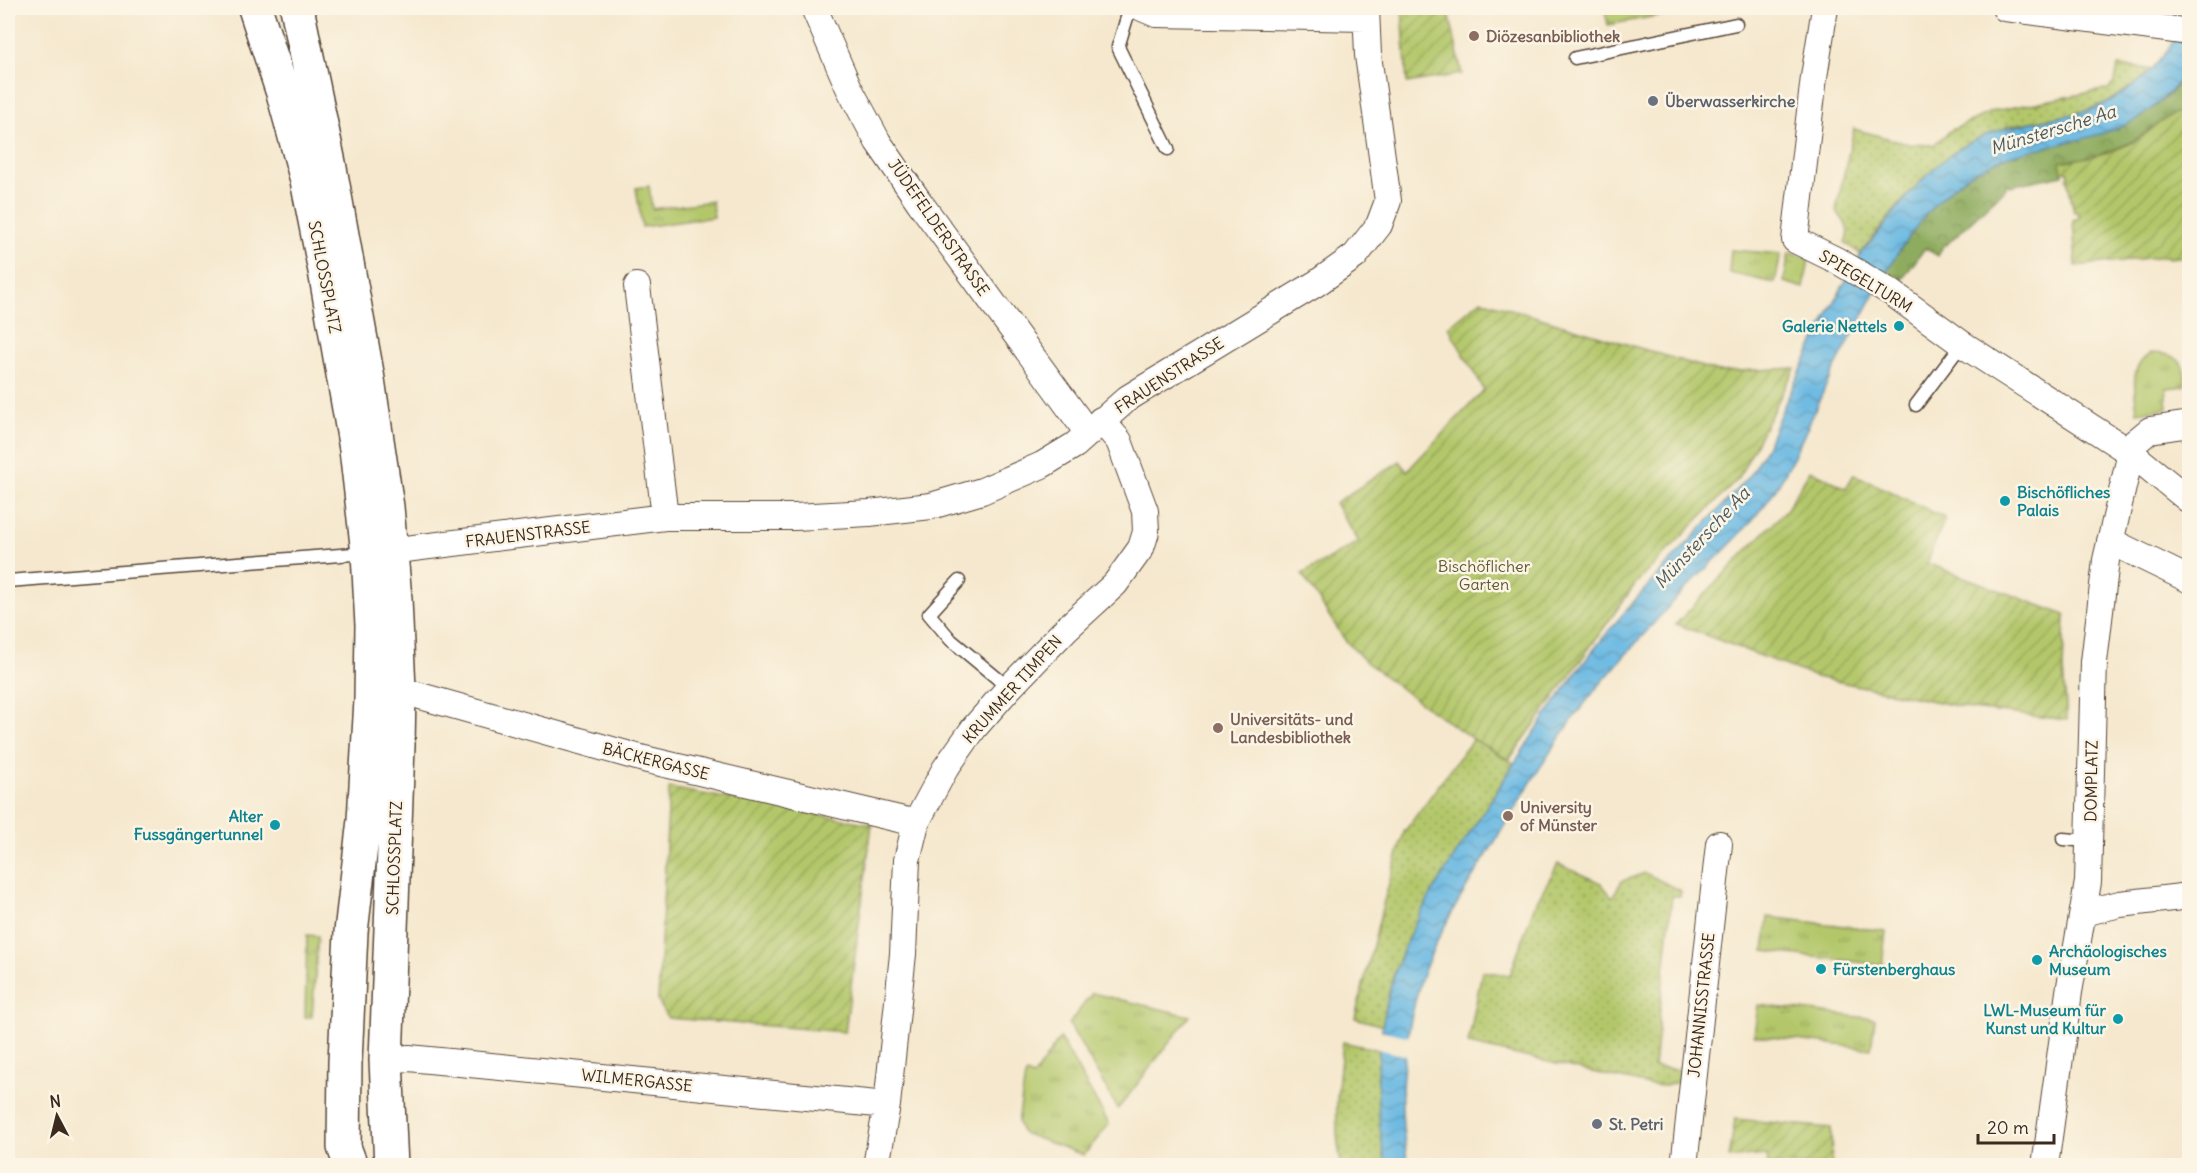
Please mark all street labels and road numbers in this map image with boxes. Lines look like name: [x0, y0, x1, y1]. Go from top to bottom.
street label: JÜDEFELDERSTRASSE: [884, 155, 994, 299]
street label: SCHLOSSPLATZ: [304, 219, 346, 335]
street label: SPIEGELTURM: [1816, 245, 1916, 317]
street label: FRAUENSTRASSE: [1111, 332, 1227, 418]
street label: FRAUENSTRASSE: [464, 516, 592, 552]
street label: KRUMMER TIMPEN: [958, 631, 1066, 747]
street label: BÄCKERGASSE: [600, 738, 712, 784]
street label: DOMPLATZ: [2080, 740, 2102, 822]
street label: SCHLOSSPLATZ: [382, 801, 406, 915]
street label: JOHANNISSTRASSE: [1683, 932, 1719, 1078]
street label: WILMERGASSE: [580, 1064, 694, 1096]

